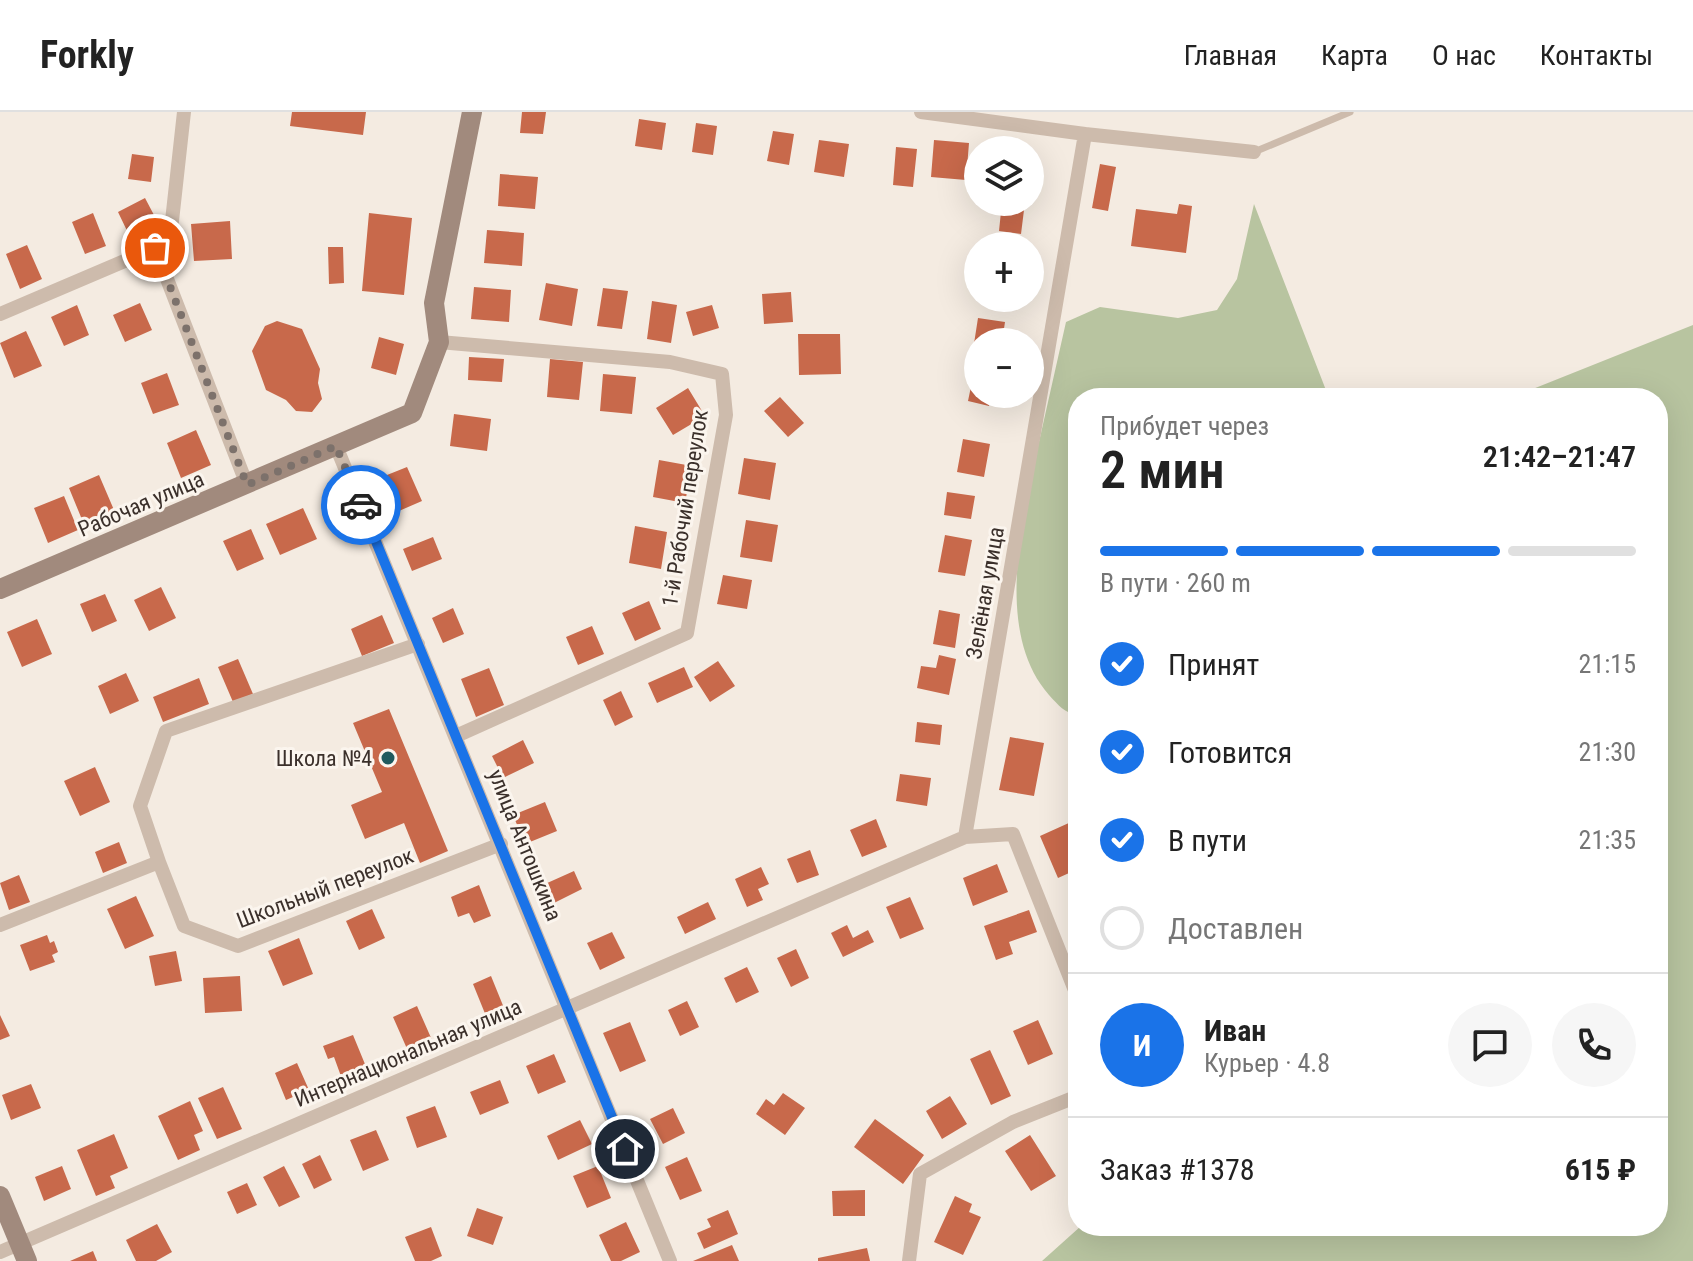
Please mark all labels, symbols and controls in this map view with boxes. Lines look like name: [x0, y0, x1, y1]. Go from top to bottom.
text: Forkly: [40, 33, 134, 77]
text: Главная: [1184, 39, 1277, 72]
text: Карта: [1321, 39, 1388, 72]
text: О нас: [1432, 39, 1496, 72]
text: Контакты: [1540, 39, 1653, 72]
map controls: [964, 136, 1044, 408]
button: layers: [964, 136, 1044, 216]
pin: [121, 214, 189, 282]
icon: bag: [133, 226, 177, 270]
button: +: [964, 232, 1044, 312]
button: −: [964, 328, 1044, 408]
street label: 1-й Рабочий переулок: [657, 407, 713, 608]
text: Прибудет через: [1100, 411, 1269, 441]
text: 21:42–21:47: [1483, 439, 1636, 474]
text: 2 мин: [1100, 440, 1225, 501]
courier: [321, 465, 401, 545]
street label: Рабочая улица: [74, 466, 208, 542]
icon: car: [339, 483, 383, 527]
street label: Зелёная улица: [961, 525, 1009, 661]
text: В пути · 260 m: [1100, 568, 1251, 598]
icon: check: [1100, 642, 1144, 686]
text: Принят: [1168, 647, 1259, 682]
text: 21:15: [1579, 649, 1636, 679]
icon: check: [1100, 730, 1144, 774]
text: Готовится: [1168, 735, 1292, 770]
text: 21:30: [1579, 737, 1636, 767]
place label: Школа №4: [276, 746, 372, 771]
marker: Школа №4: [379, 749, 397, 767]
street label: улица Антошкина: [483, 766, 567, 924]
icon: check: [1100, 818, 1144, 862]
text: В пути: [1168, 823, 1247, 858]
text: 21:35: [1579, 825, 1636, 855]
street label: Школьный переулок: [233, 843, 417, 933]
text: Доставлен: [1168, 911, 1303, 946]
street label: Интернациональная улица: [291, 994, 525, 1112]
button: chat: [1448, 1003, 1532, 1087]
button: phone: [1552, 1003, 1636, 1087]
text: Иван: [1204, 1013, 1266, 1048]
text: И: [1133, 1028, 1151, 1063]
text: Курьер · 4.8: [1204, 1048, 1330, 1078]
pin: [591, 1115, 659, 1183]
icon: home: [603, 1127, 647, 1171]
text: Заказ #1378: [1100, 1152, 1255, 1187]
text: 615 ₽: [1565, 1152, 1636, 1187]

